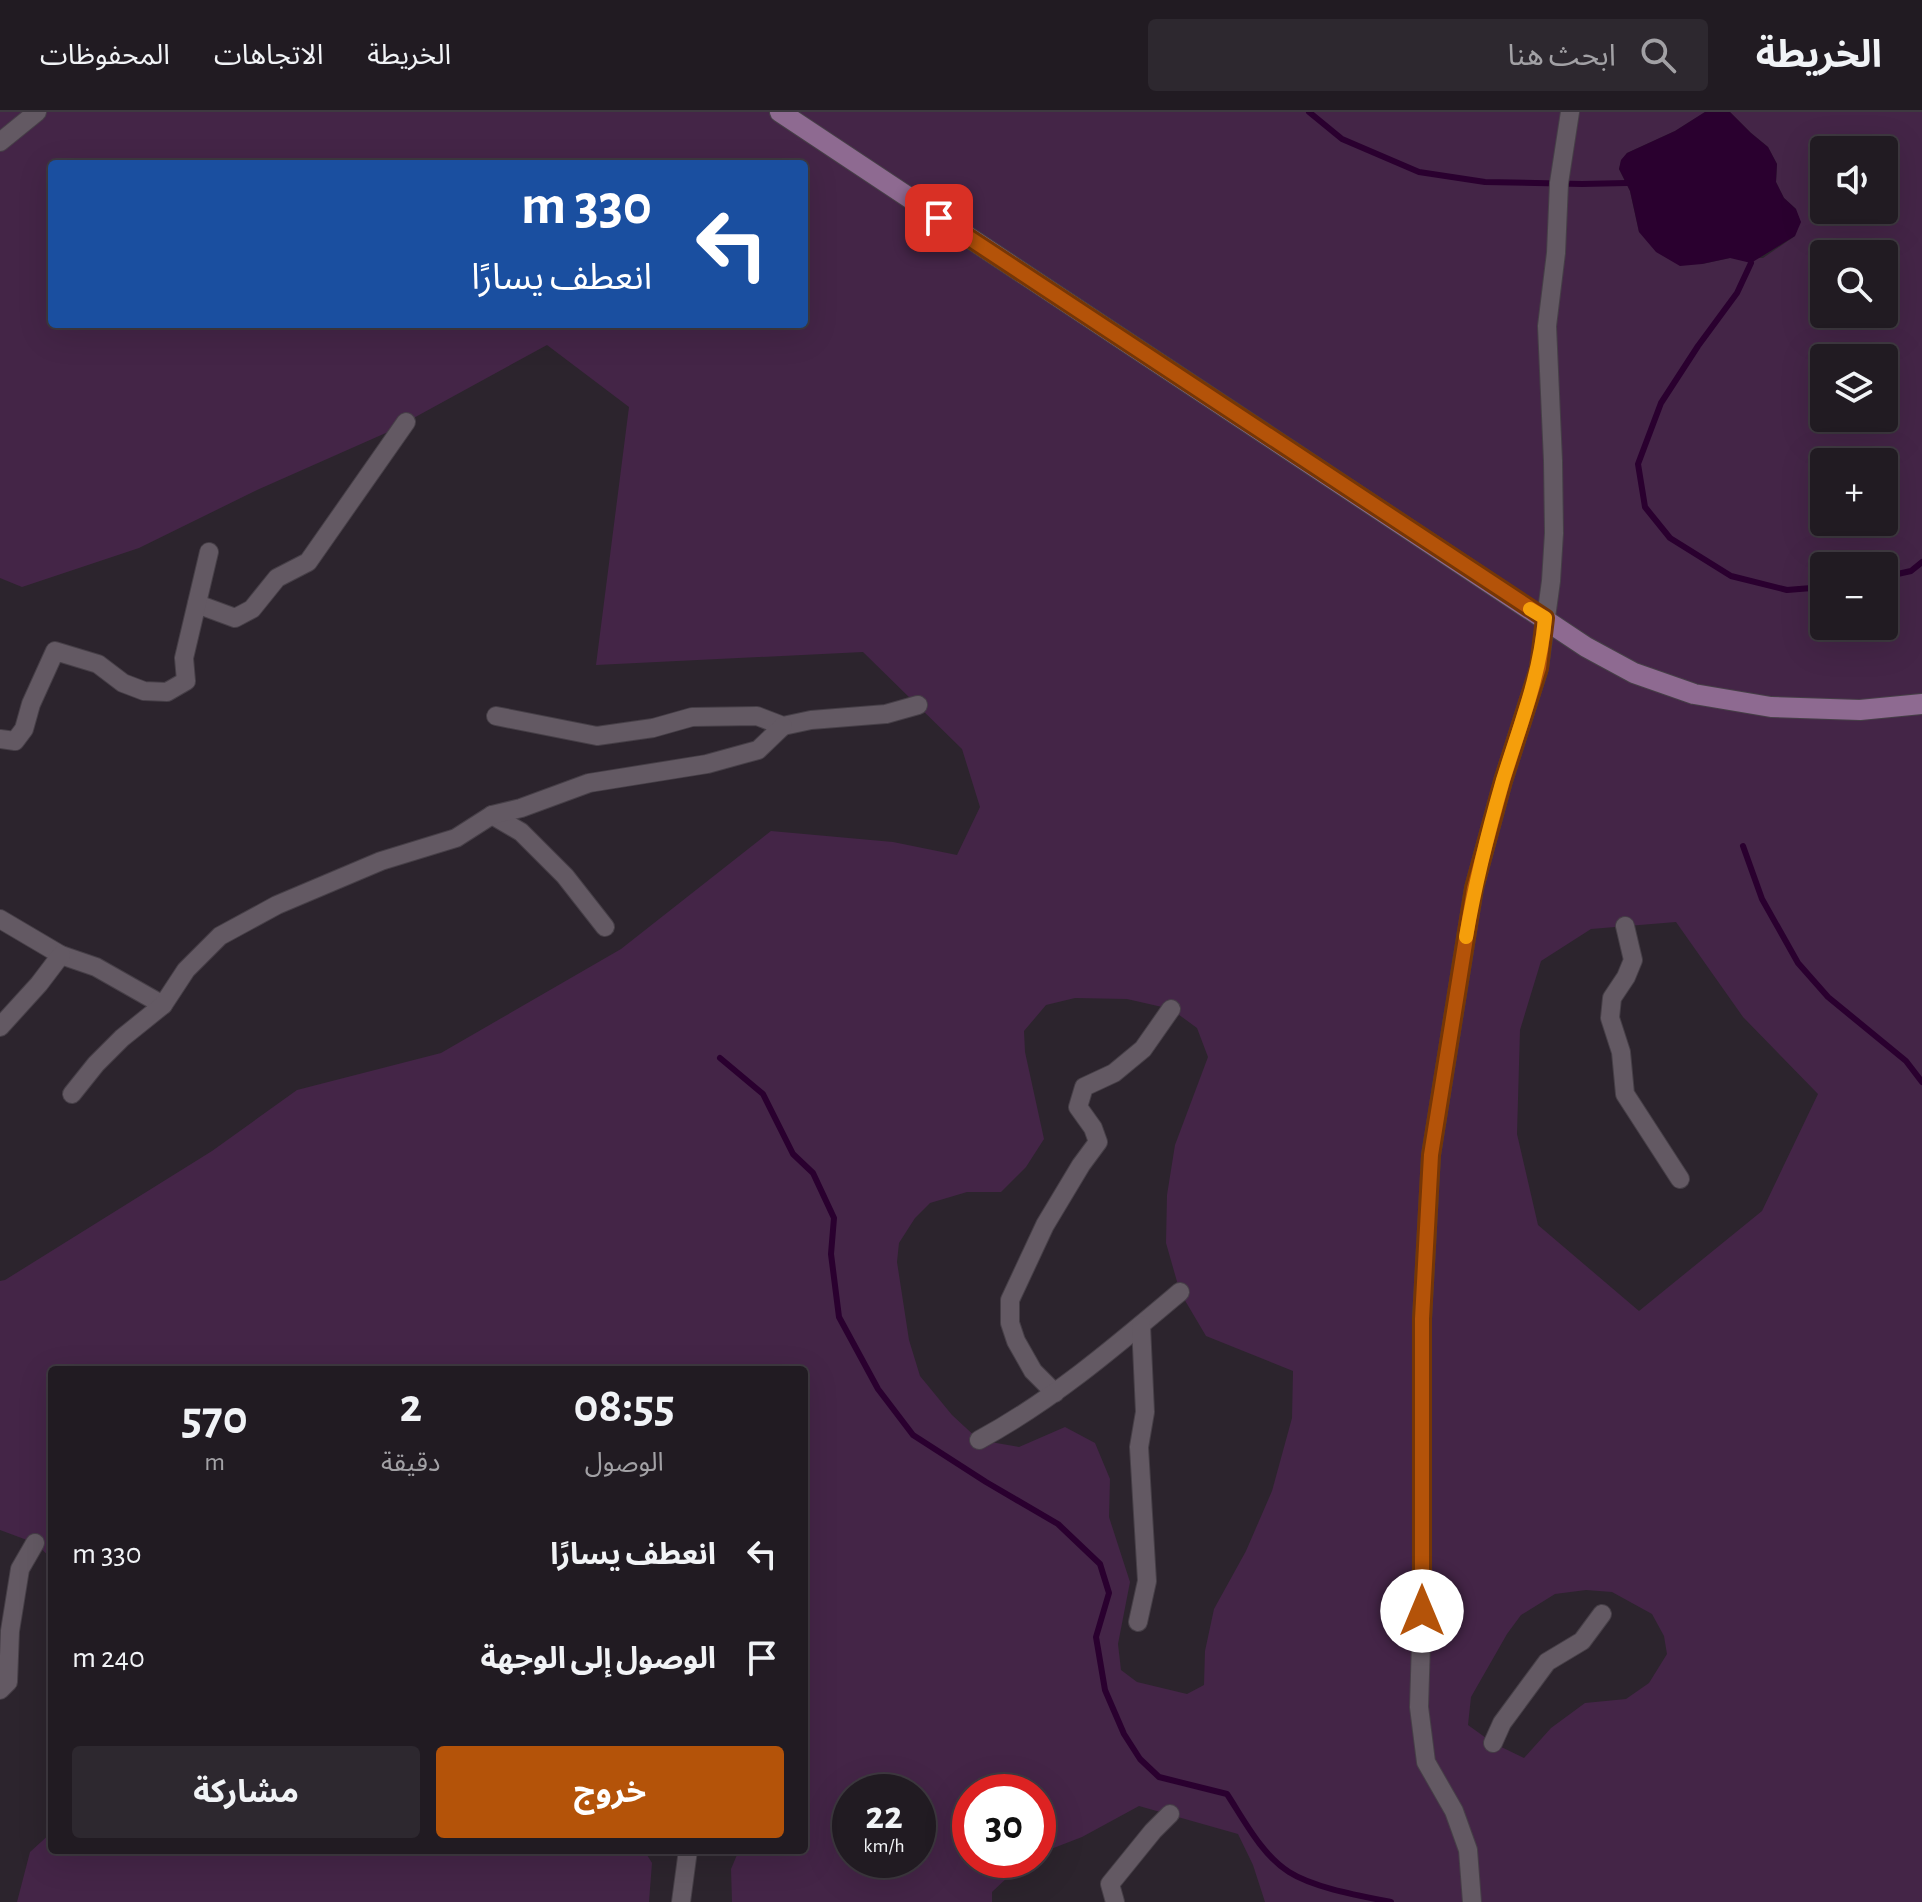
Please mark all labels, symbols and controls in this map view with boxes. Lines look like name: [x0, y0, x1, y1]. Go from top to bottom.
search box: [1148, 19, 1708, 91]
icon: search: [1636, 33, 1680, 77]
text: الخريطة: [1756, 37, 1882, 75]
text: ابحث هنا: [1507, 41, 1616, 71]
text: المحفوظات: [40, 42, 170, 70]
text: الاتجاهات: [214, 42, 323, 70]
text: الخريطة: [367, 42, 451, 70]
map controls: [1810, 136, 1898, 640]
button: sound: [1810, 136, 1898, 224]
text: 330 m: [521, 178, 652, 234]
pin: [905, 184, 973, 252]
icon: left: [680, 192, 784, 296]
icon: arrive: [917, 196, 961, 240]
button: search: [1810, 240, 1898, 328]
text: انعطف يسارًا: [471, 260, 652, 296]
button: layers: [1810, 344, 1898, 432]
button: +: [1810, 448, 1898, 536]
button: −: [1810, 552, 1898, 640]
text: 2: [399, 1383, 422, 1431]
text: 08:55: [574, 1383, 675, 1431]
text: 570: [181, 1395, 248, 1443]
text: m: [204, 1449, 225, 1475]
text: دقيقة: [381, 1450, 440, 1476]
text: الوصول: [585, 1450, 664, 1476]
icon: left: [740, 1532, 784, 1576]
text: 330 m: [72, 1539, 142, 1569]
text: انعطف يسارًا: [550, 1540, 716, 1570]
position arrow: [1380, 1569, 1464, 1653]
icon: arrive: [740, 1636, 784, 1680]
text: 240 m: [72, 1643, 145, 1673]
text: الوصول إلى الوجهة: [480, 1644, 716, 1674]
button: مشاركة: [72, 1746, 420, 1838]
button: خروج: [436, 1746, 784, 1838]
speed limit sign: 30: [952, 1774, 1056, 1878]
text: 22: [865, 1796, 903, 1836]
text: km/h: [863, 1836, 905, 1856]

